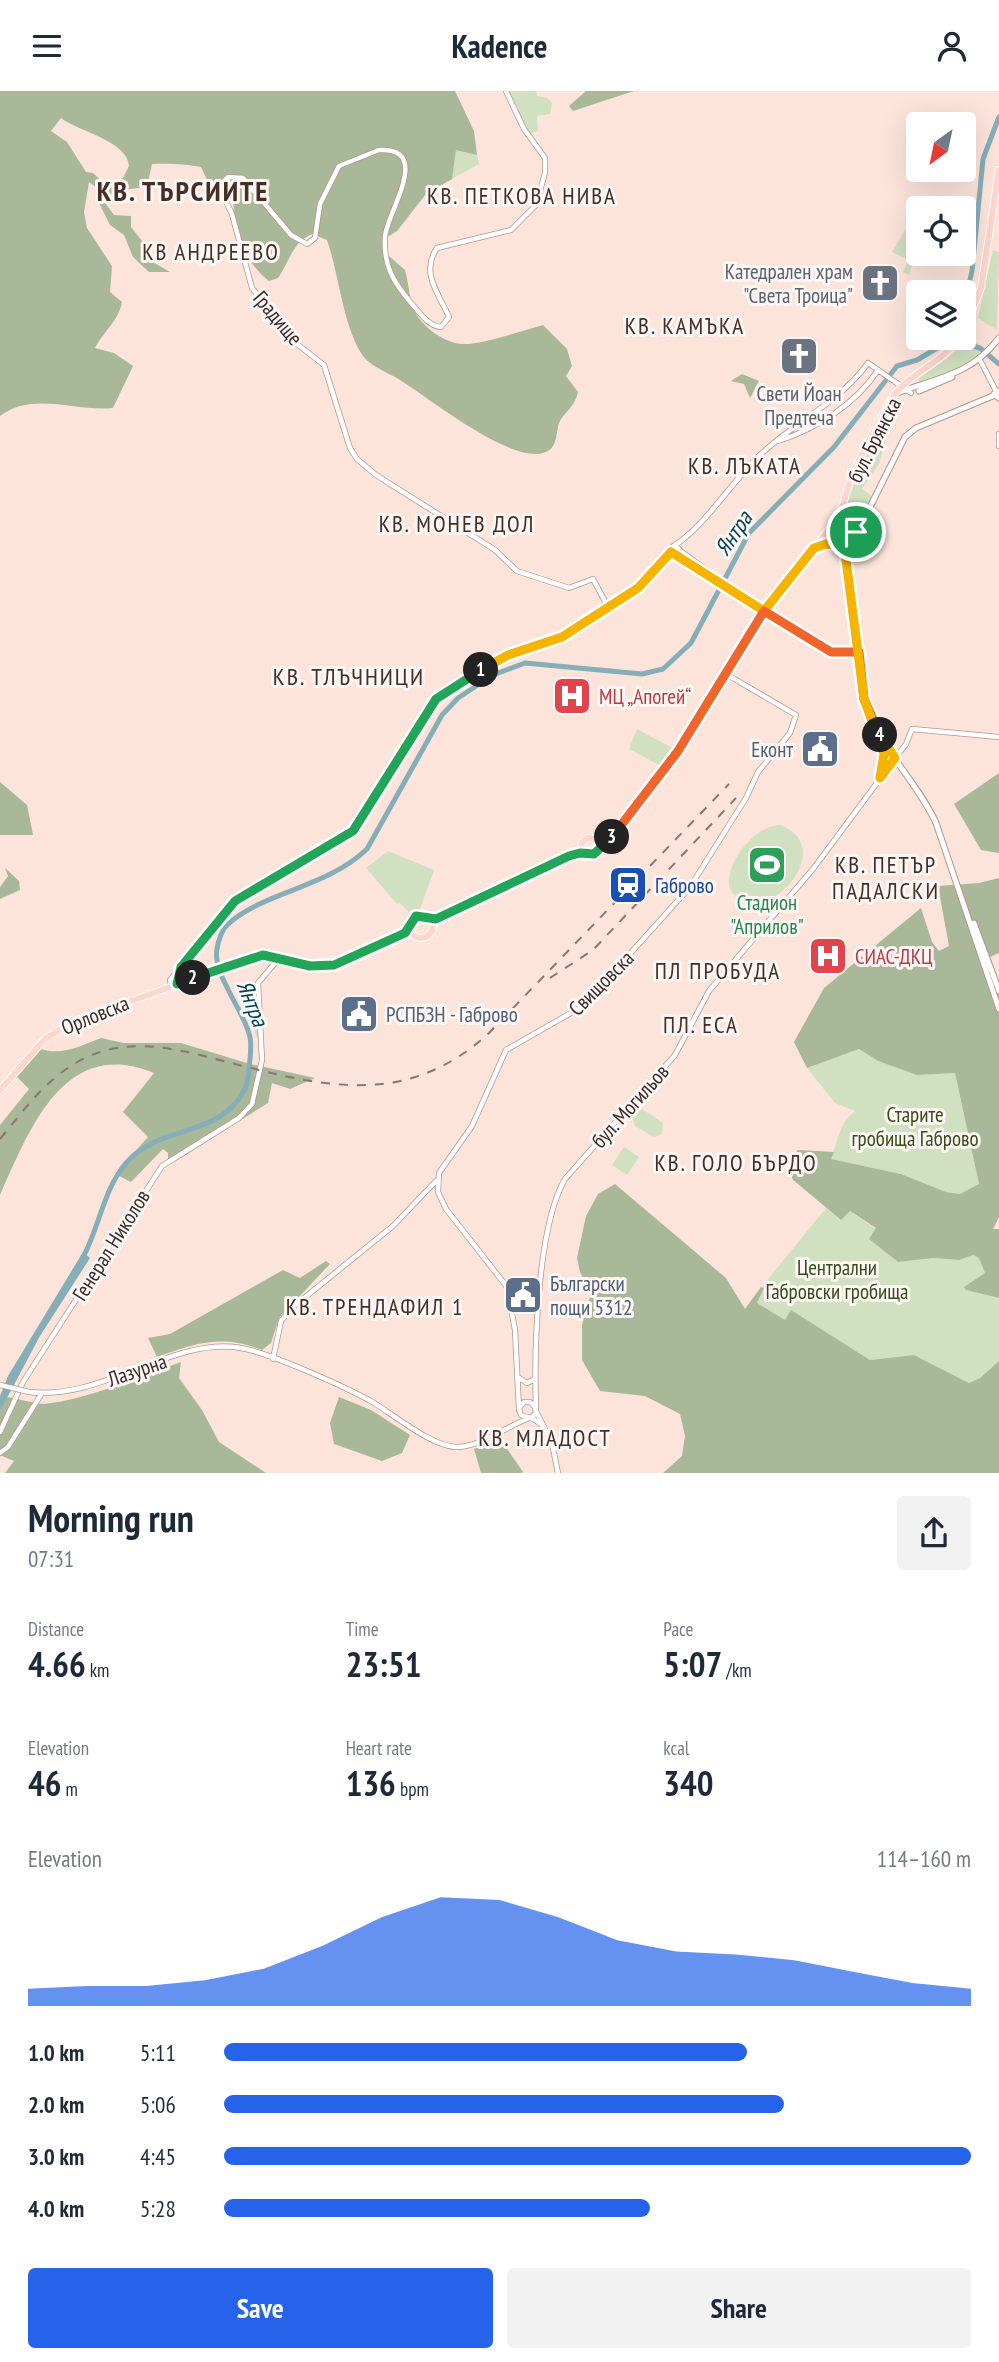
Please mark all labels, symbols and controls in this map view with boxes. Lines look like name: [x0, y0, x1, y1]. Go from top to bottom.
text: Kadence: [451, 25, 548, 67]
icon: menu: [28, 27, 66, 65]
icon: person: [933, 27, 971, 65]
north arrow: [906, 112, 976, 182]
map controls: [906, 112, 976, 350]
district label: КВ. ТЪРСИИТЕ: [97, 172, 269, 209]
district label: КВ. ПЕТКОВА НИВА: [427, 181, 617, 210]
button: locate: [906, 196, 976, 266]
district label: КВ АНДРЕЕВО: [142, 237, 280, 266]
place label: Катедрален храм "Света Троица": [725, 258, 853, 309]
church icon: Катедрален храм "Света Троица": [859, 262, 901, 304]
button: layers: [906, 280, 976, 350]
street label: Градище: [247, 285, 309, 351]
district label: КВ. КАМЪКА: [625, 311, 745, 340]
church icon: Свети Йоан Предтеча: [778, 335, 820, 377]
place label: Свети Йоан Предтеча: [756, 380, 842, 431]
street label: бул. Брянска: [841, 393, 907, 487]
district label: КВ. ЛЪКАТА: [688, 451, 802, 480]
pin: [826, 502, 886, 562]
water label: Янтра: [708, 504, 759, 561]
district label: КВ. МОНЕВ ДОЛ: [379, 509, 535, 538]
icon: arrive: [837, 513, 875, 551]
pin: 1: [463, 653, 498, 687]
text: 1: [476, 657, 485, 681]
district label: КВ. ТЛЪЧНИЦИ: [273, 661, 425, 692]
hospital icon: МЦ „Апогей“: [551, 675, 593, 717]
place label: МЦ „Апогей“: [599, 683, 691, 710]
pin: 4: [862, 717, 898, 753]
text: 4: [875, 722, 884, 746]
public building icon: Еконт: [799, 728, 841, 770]
place label: Еконт: [751, 736, 793, 763]
pin: 3: [594, 819, 630, 855]
text: 3: [607, 824, 616, 848]
sports icon: Стадион "Априлов": [746, 844, 788, 886]
district label: КВ. ПЕТЪР ПАДАЛСКИ: [832, 850, 940, 905]
station icon: Габрово: [607, 864, 649, 906]
place label: Габрово: [655, 872, 714, 899]
place label: Стадион "Априлов": [730, 889, 804, 940]
hospital icon: СИАС-ДКЦ: [807, 935, 849, 977]
place label: СИАС-ДКЦ: [855, 943, 933, 970]
street label: Свищовска: [563, 945, 639, 1021]
district label: ПЛ ПРОБУДА: [655, 956, 781, 985]
pin: 2: [176, 961, 210, 995]
text: 2: [188, 965, 197, 989]
water label: Янтра: [231, 976, 276, 1032]
street label: Орловска: [57, 989, 133, 1041]
public building icon: РСПБЗН - Габрово: [338, 993, 380, 1035]
place label: РСПБЗН - Габрово: [386, 1001, 518, 1028]
district label: ПЛ. ЕСА: [663, 1010, 739, 1039]
street label: бул. Могильов: [585, 1058, 675, 1154]
park label: Старите гробища Габрово: [851, 1101, 979, 1152]
district label: КВ. ГОЛО БЪРДО: [654, 1148, 818, 1177]
street label: Генерал Николов: [66, 1184, 156, 1306]
park label: Централни Габровски гробища: [766, 1254, 908, 1305]
place label: Български пощи 5312: [550, 1270, 632, 1321]
public building icon: Български пощи 5312: [502, 1274, 544, 1316]
district label: КВ. ТРЕНДАФИЛ 1: [286, 1292, 464, 1321]
street label: Лазурна: [103, 1347, 170, 1393]
district label: КВ. МЛАДОСТ: [478, 1423, 612, 1452]
text: Morning run: [28, 1493, 194, 1542]
button: share: [897, 1496, 971, 1570]
text: 07:31: [28, 1544, 74, 1573]
text: Distance: [28, 1617, 84, 1641]
text: Time: [346, 1617, 379, 1641]
text: Pace: [663, 1617, 693, 1641]
text: 4.66: [28, 1641, 86, 1687]
text: 23:51: [346, 1641, 421, 1687]
text: 5:07: [663, 1641, 722, 1687]
text: km: [86, 1658, 109, 1682]
text: /km: [722, 1658, 752, 1682]
text: Elevation: [28, 1736, 89, 1760]
text: Heart rate: [346, 1736, 412, 1760]
text: kcal: [663, 1736, 689, 1760]
text: 46: [28, 1760, 61, 1806]
text: 136: [346, 1760, 396, 1806]
text: 340: [663, 1760, 714, 1806]
text: m: [61, 1777, 78, 1801]
text: bpm: [396, 1777, 429, 1801]
text: Elevation: [28, 1844, 102, 1873]
text: 114–160 m: [877, 1844, 971, 1873]
text: 1.0 km: [28, 2038, 84, 2067]
text: 5:11: [140, 2038, 176, 2067]
text: 2.0 km: [28, 2090, 84, 2119]
text: 5:06: [140, 2090, 176, 2119]
text: 3.0 km: [28, 2142, 84, 2171]
text: 4:45: [140, 2142, 176, 2171]
text: 4.0 km: [28, 2194, 84, 2223]
text: 5:28: [140, 2194, 176, 2223]
button: Save: [28, 2268, 493, 2348]
button: Share: [507, 2268, 971, 2348]

